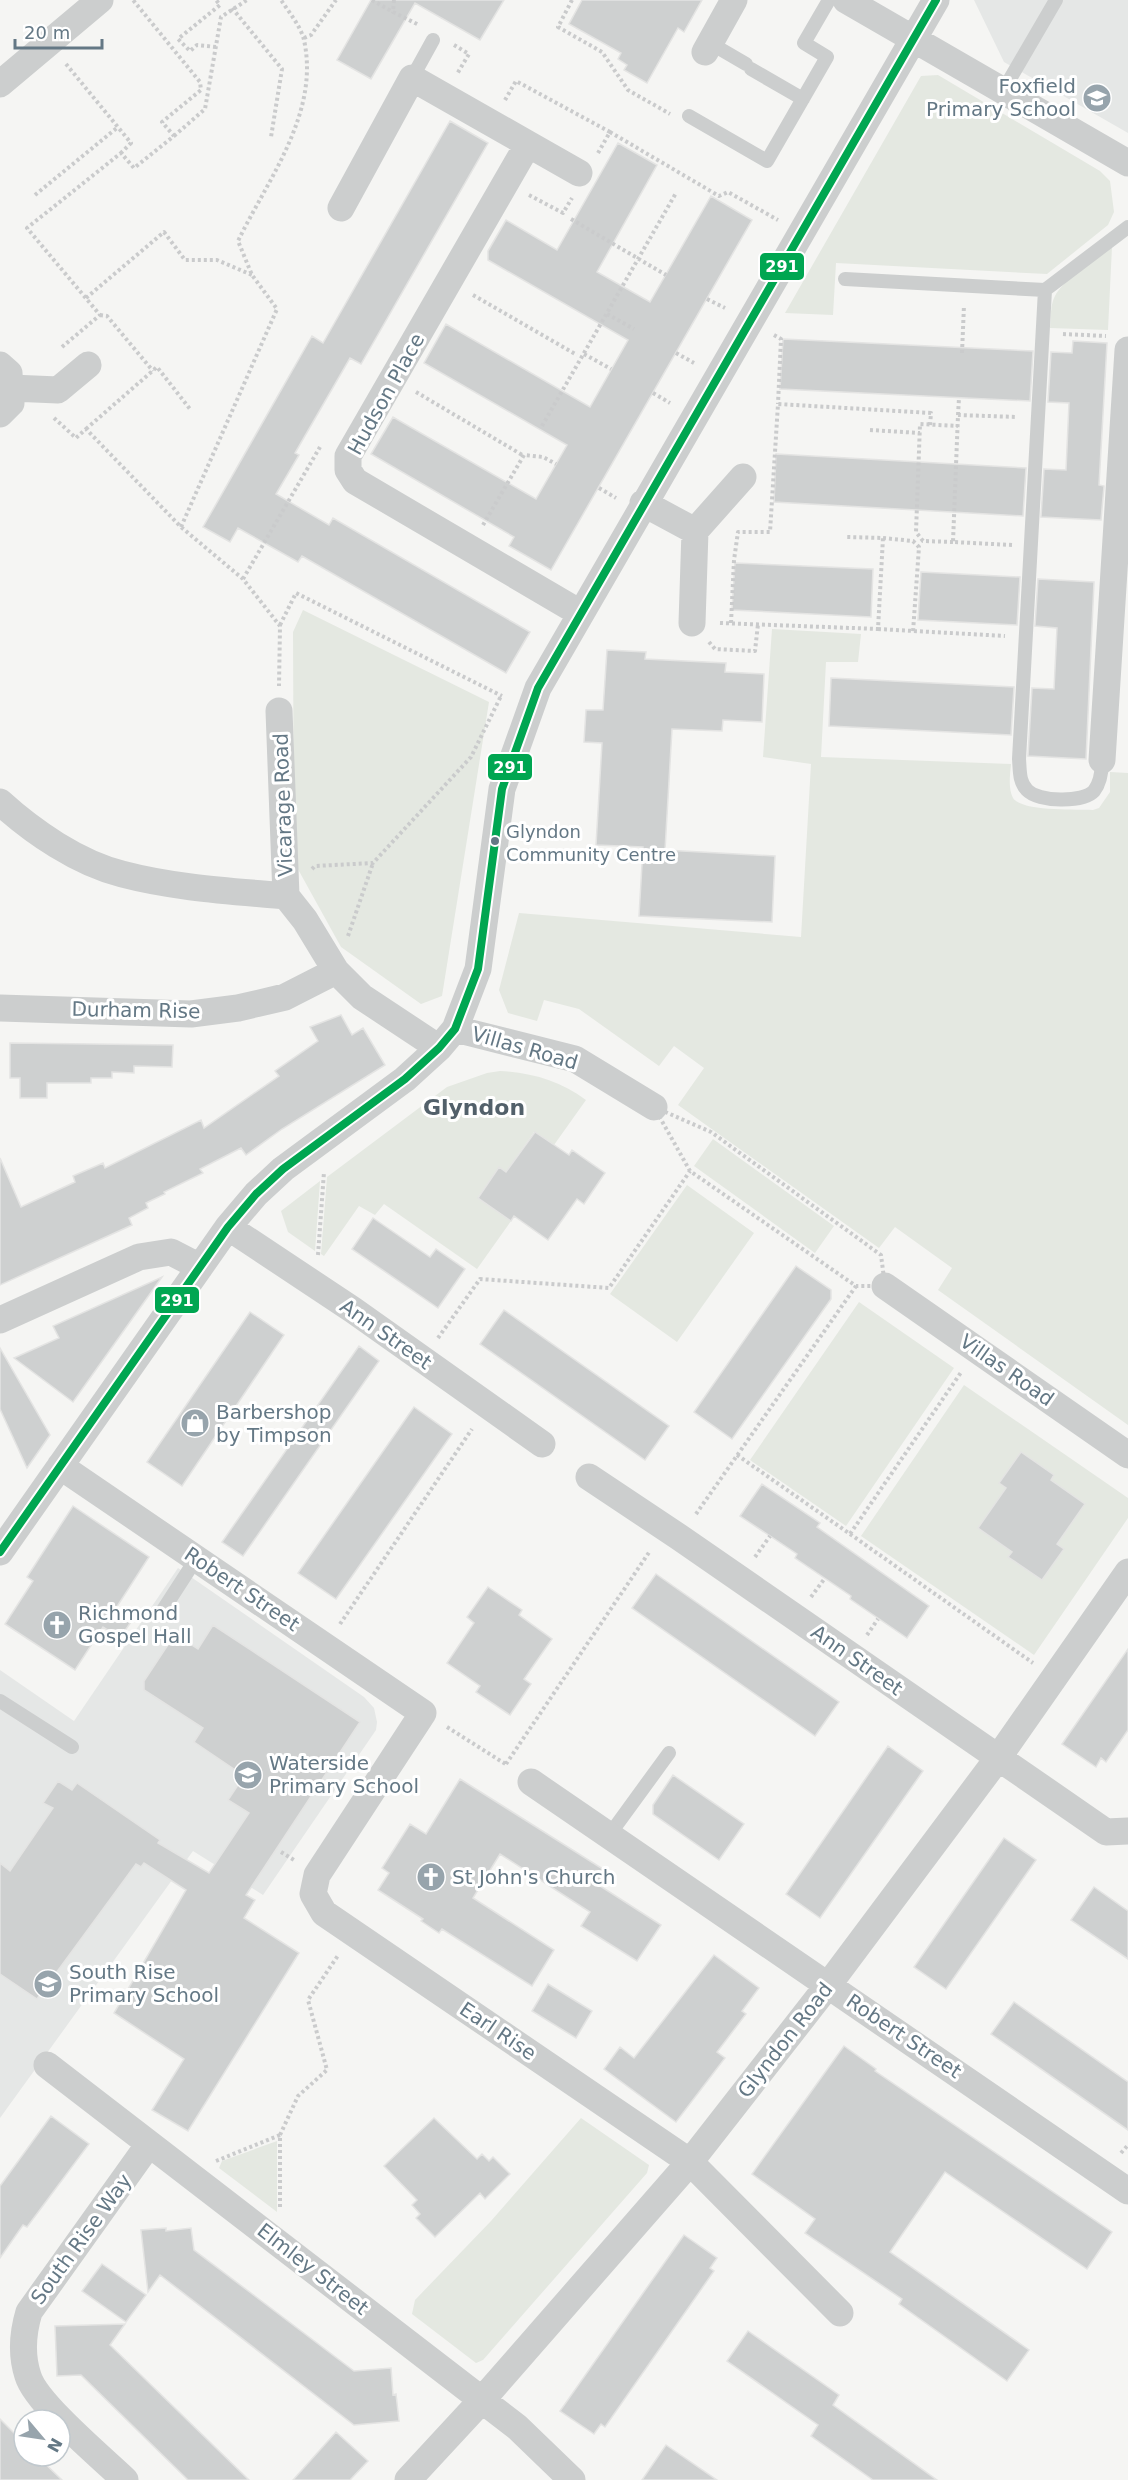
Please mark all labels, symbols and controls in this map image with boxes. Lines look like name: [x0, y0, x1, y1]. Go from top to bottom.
scale bar: [15, 12, 102, 50]
text: 20 m: [24, 22, 70, 43]
place label: Foxfield Primary School: [926, 74, 1076, 121]
school or university icon: Foxfield Primary School: [1081, 82, 1113, 114]
line badge: 291: [759, 252, 805, 281]
text: 291: [765, 257, 799, 276]
street label: Hudson Place: [343, 329, 429, 459]
street label: Vicarage Road: [268, 733, 298, 877]
line badge: 291: [487, 753, 533, 781]
text: 291: [493, 758, 527, 777]
place label: Glyndon Community Centre: [506, 821, 676, 865]
marker: Glyndon Community Centre: [489, 835, 501, 847]
street label: Durham Rise: [71, 997, 201, 1023]
street label: Villas Road: [469, 1021, 581, 1075]
district label: Glyndon: [423, 1095, 525, 1120]
line badge: 291: [154, 1286, 200, 1314]
text: 291: [160, 1291, 194, 1310]
street label: Ann Street: [336, 1294, 436, 1374]
street label: Villas Road: [955, 1329, 1059, 1411]
place label: Barbershop by Timpson: [216, 1400, 332, 1447]
shop icon: Barbershop by Timpson: [179, 1407, 211, 1439]
street label: Robert Street: [180, 1542, 304, 1636]
place label: Richmond Gospel Hall: [78, 1601, 191, 1648]
church icon: Richmond Gospel Hall: [41, 1609, 73, 1641]
street label: Ann Street: [807, 1620, 907, 1700]
place label: Waterside Primary School: [269, 1751, 419, 1798]
school or university icon: Waterside Primary School: [232, 1759, 264, 1791]
church icon: St John's Church: [415, 1861, 447, 1893]
place label: St John's Church: [452, 1865, 615, 1889]
place label: South Rise Primary School: [69, 1960, 219, 2007]
school or university icon: South Rise Primary School: [32, 1968, 64, 2000]
street label: Glyndon Road: [733, 1978, 837, 2102]
street label: Robert Street: [842, 1989, 966, 2083]
street label: Earl Rise: [455, 1997, 541, 2065]
street label: South Rise Way: [26, 2169, 137, 2309]
street label: Elmley Street: [253, 2218, 374, 2320]
north arrow: [12, 2408, 72, 2468]
text: N: [43, 2435, 66, 2455]

